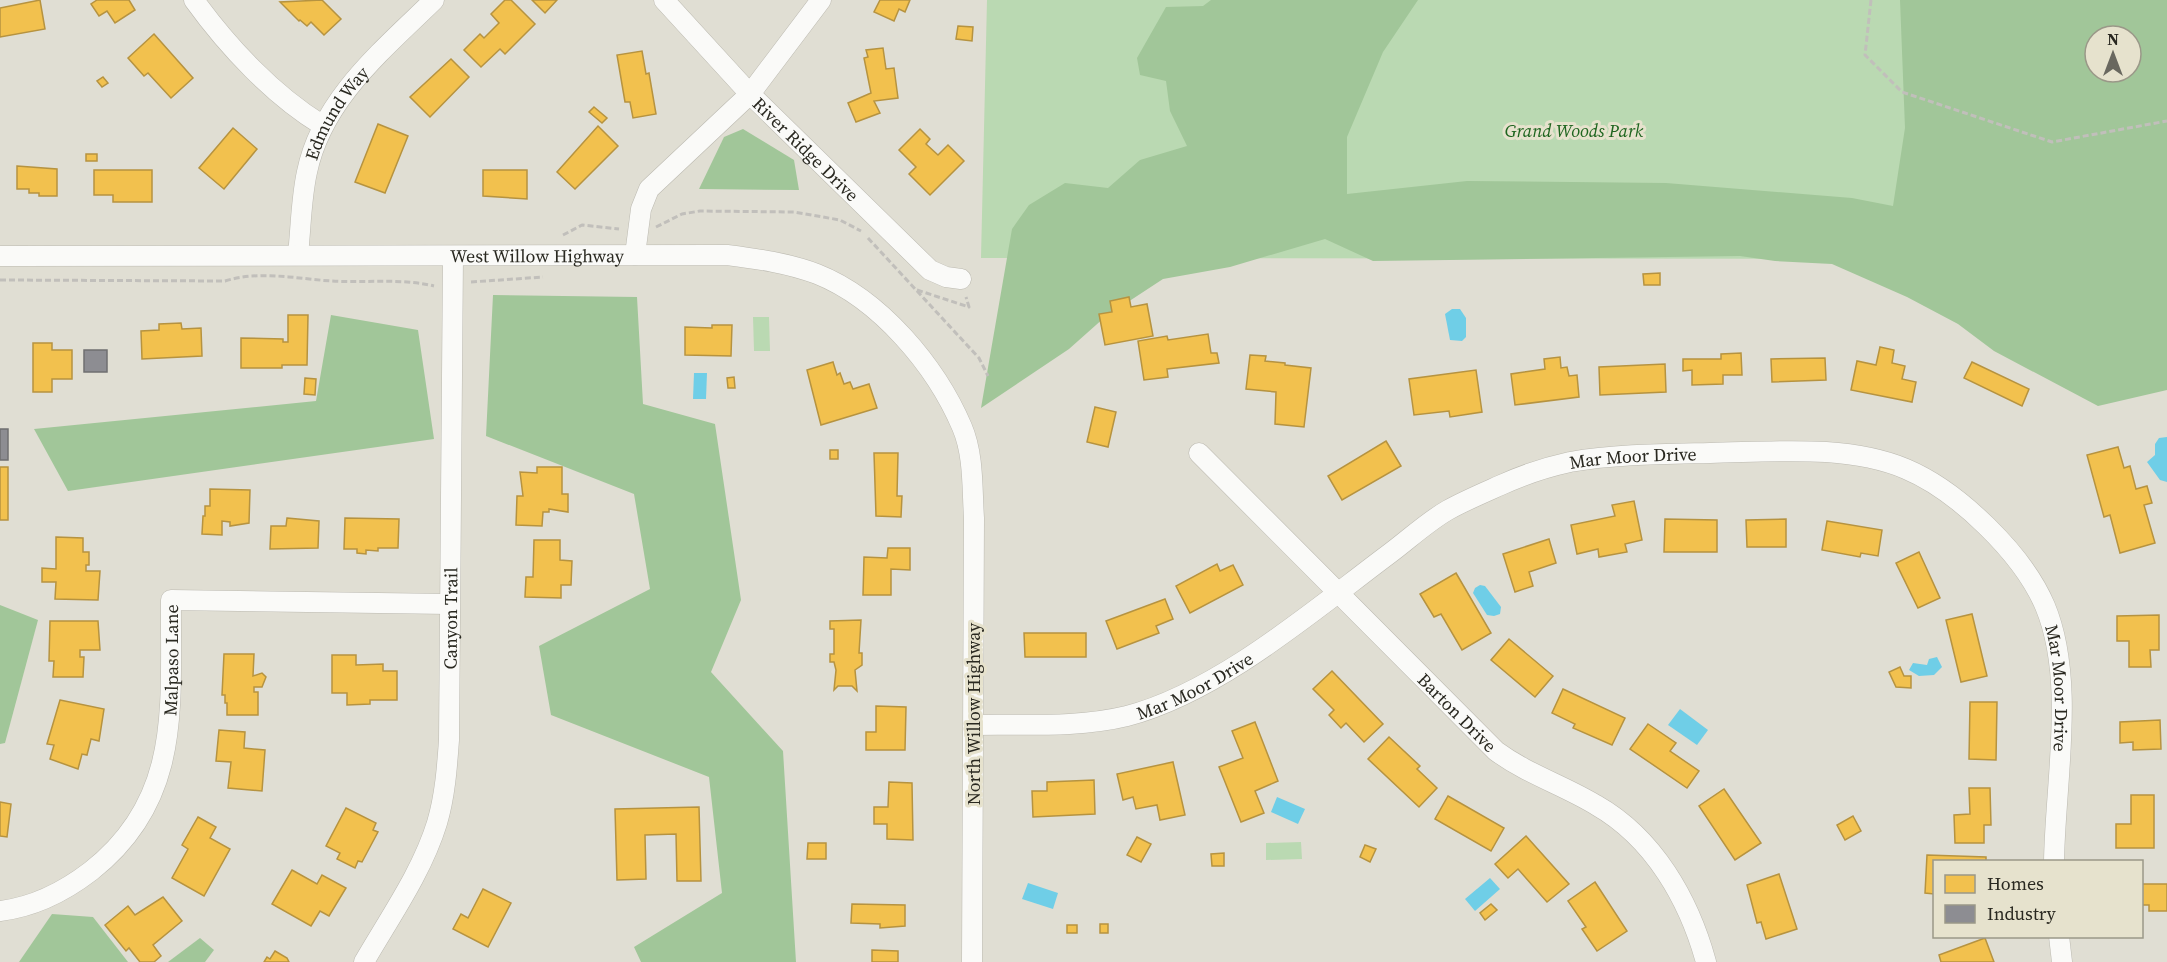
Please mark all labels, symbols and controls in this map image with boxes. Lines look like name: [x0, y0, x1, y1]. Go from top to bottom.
north arrow: [2083, 24, 2143, 84]
text: N: [2107, 28, 2119, 50]
street label: Edmund Way: [298, 60, 375, 163]
street label: River Ridge Drive: [748, 91, 865, 207]
park label: Grand Woods Park: [1505, 118, 1644, 143]
street label: West Willow Highway: [450, 243, 625, 268]
street label: Mar Moor Drive: [1567, 441, 1697, 474]
street label: Canyon Trail: [437, 567, 463, 670]
street label: Malpaso Lane: [157, 604, 184, 717]
street label: North Willow Highway: [961, 622, 986, 805]
street label: Mar Moor Drive: [2040, 622, 2074, 752]
street label: Mar Moor Drive: [1133, 646, 1258, 725]
street label: Barton Drive: [1412, 667, 1502, 757]
legend: [1933, 860, 2143, 938]
text: Homes: [1987, 871, 2044, 896]
text: Industry: [1987, 901, 2057, 926]

